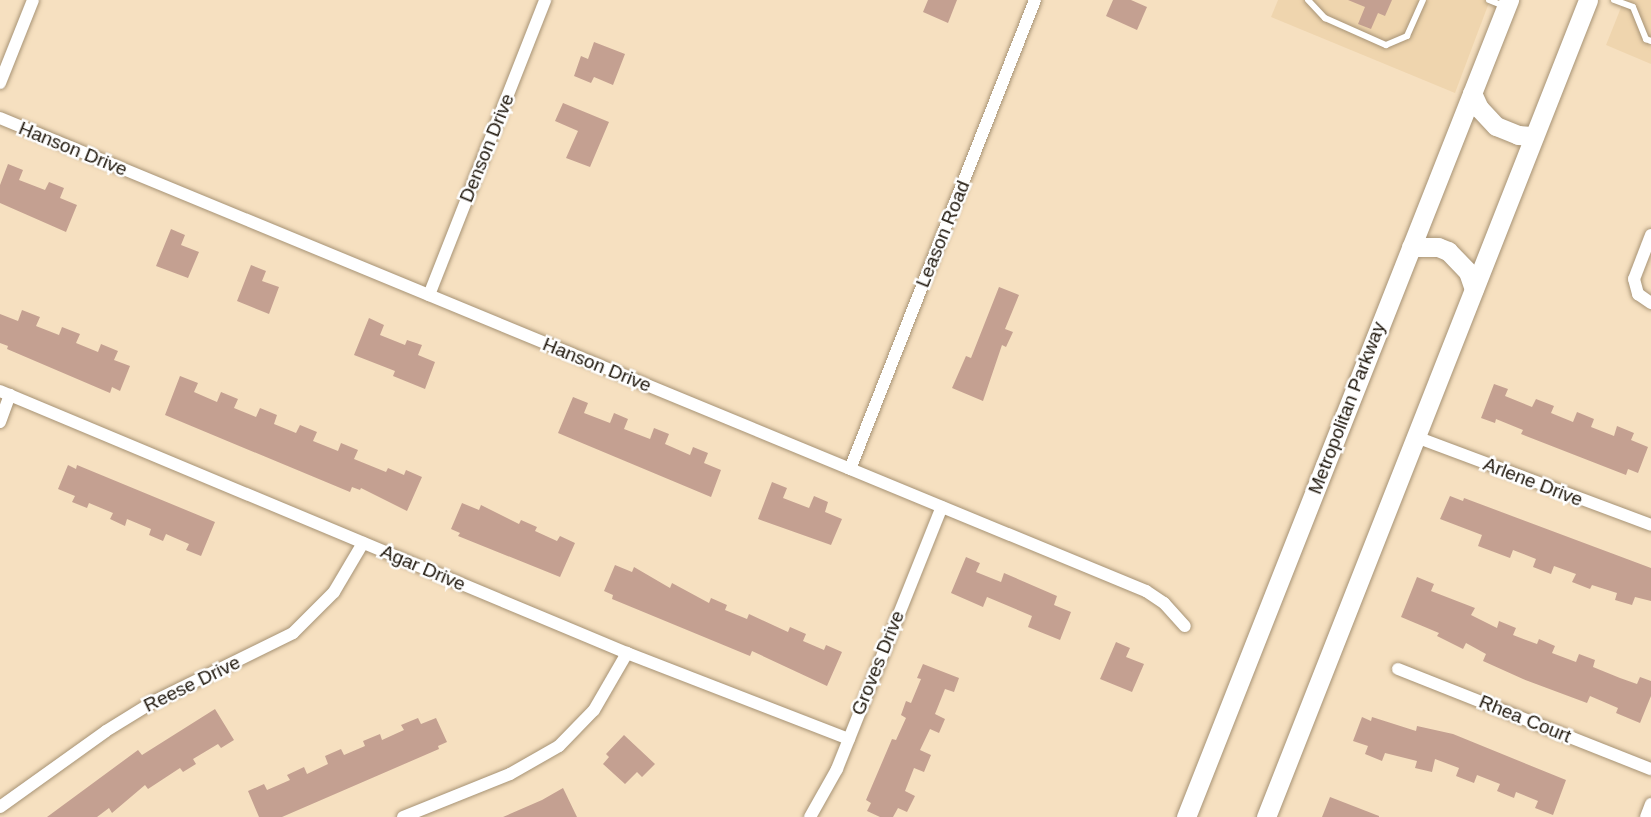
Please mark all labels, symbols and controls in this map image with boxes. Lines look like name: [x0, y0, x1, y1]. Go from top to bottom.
street label: Denson Drive: [455, 90, 519, 206]
street label: Hanson Drive: [15, 117, 131, 181]
street label: Leason Road: [911, 177, 975, 291]
street label: Metropolitan Parkway: [1304, 319, 1390, 497]
street label: Hanson Drive: [539, 333, 655, 397]
street label: Arlene Drive: [1480, 453, 1586, 511]
street label: Agar Drive: [377, 540, 469, 596]
street label: Groves Drive: [847, 607, 909, 719]
street label: Reese Drive: [140, 651, 244, 717]
street label: Rhea Court: [1476, 690, 1574, 748]

